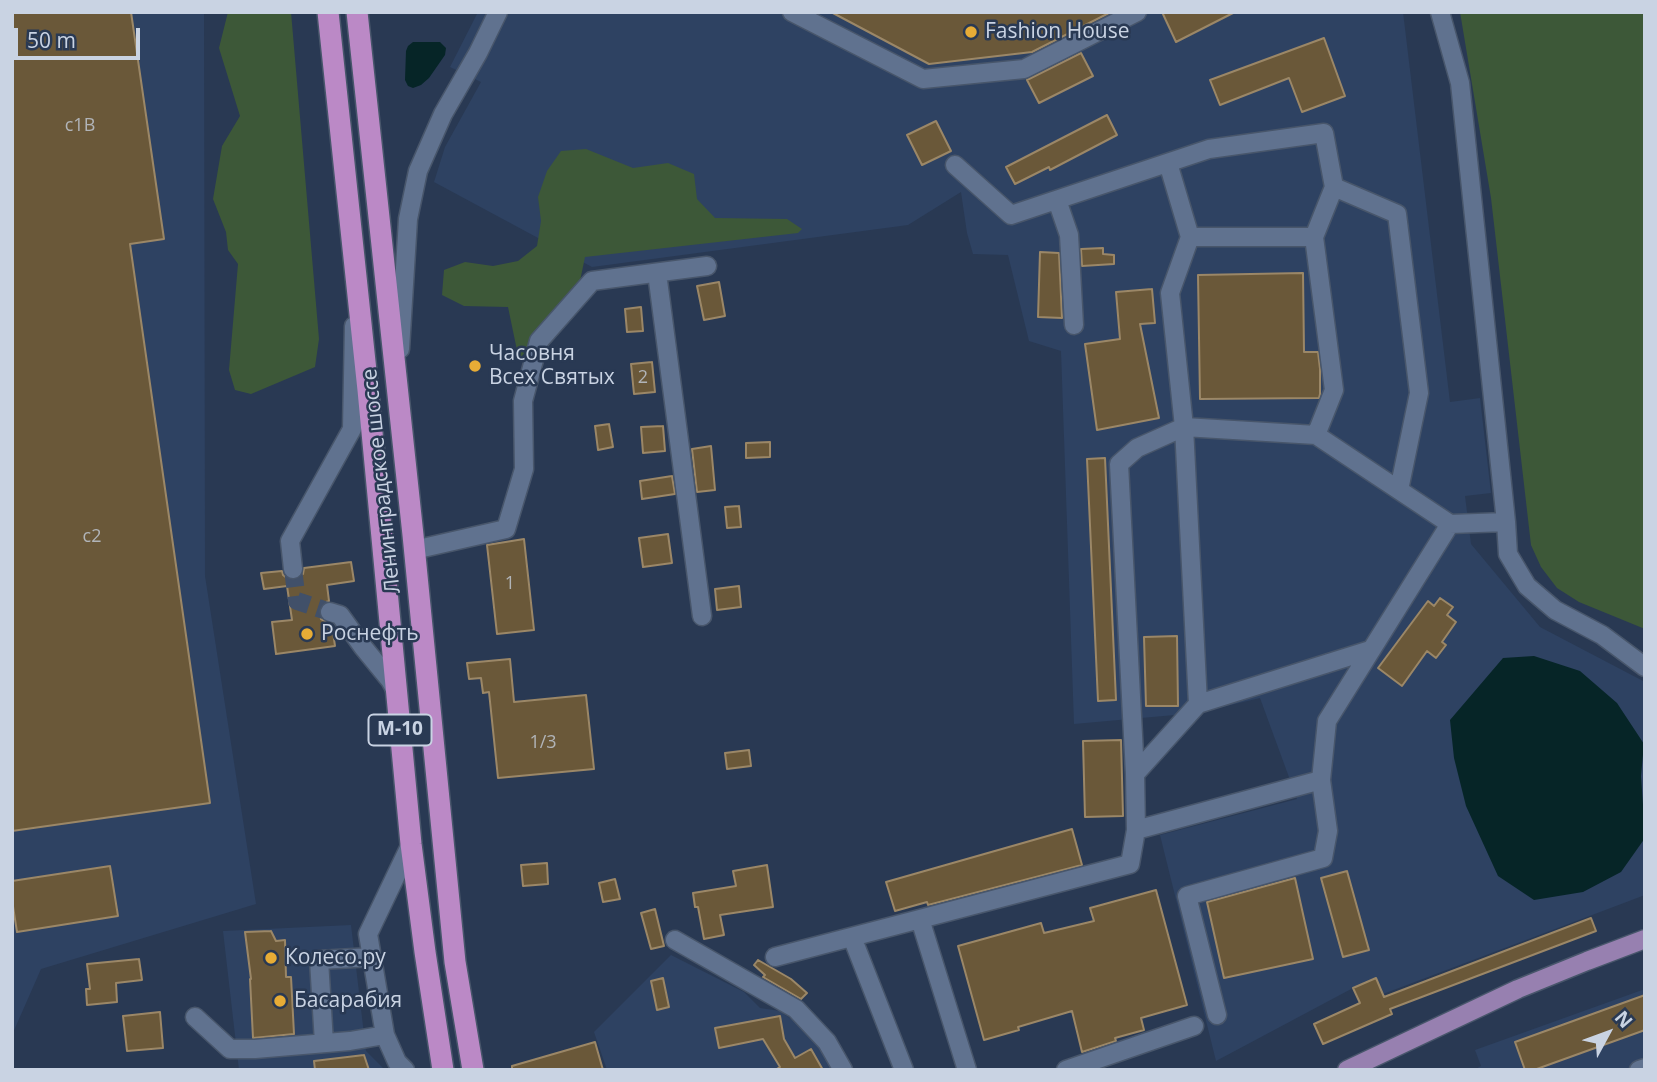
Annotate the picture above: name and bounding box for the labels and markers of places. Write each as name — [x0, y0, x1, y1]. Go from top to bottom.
place label: Fashion House — [985, 19, 1129, 45]
marker: Fashion House — [963, 24, 979, 40]
place label: Часовня Всех Святых — [489, 341, 615, 391]
marker: Часовня Всех Святых — [467, 358, 483, 374]
place label: Роснефть — [321, 621, 419, 647]
marker: Роснефть — [299, 626, 315, 642]
place label: Колесо.ру — [285, 945, 386, 971]
marker: Колесо.ру — [263, 950, 279, 966]
place label: Басарабия — [294, 988, 402, 1014]
marker: Басарабия — [272, 993, 288, 1009]

